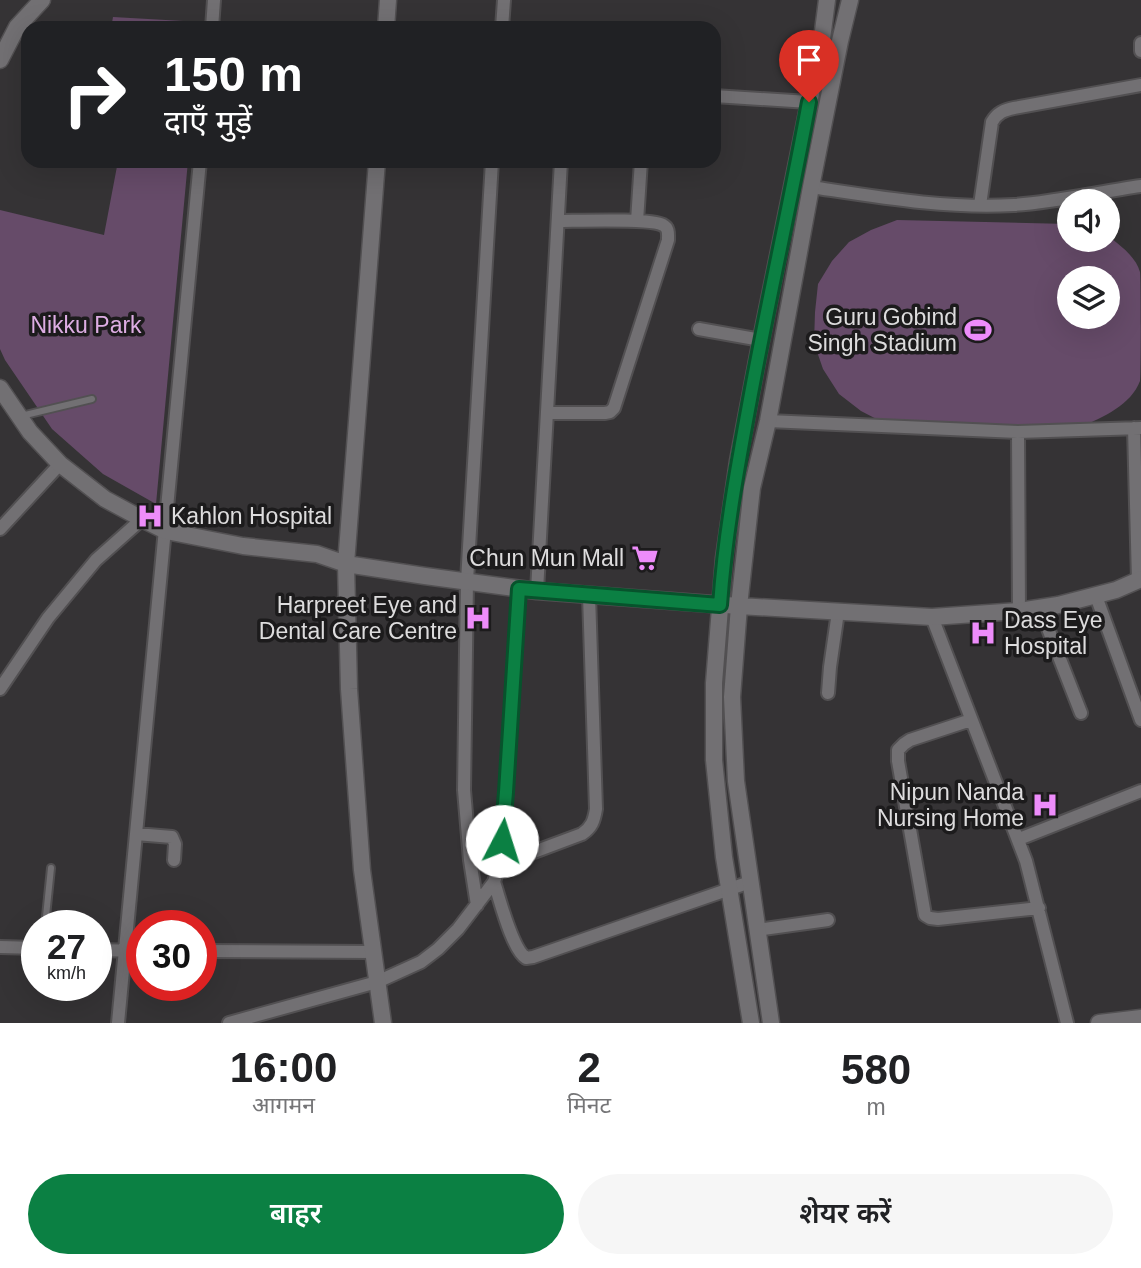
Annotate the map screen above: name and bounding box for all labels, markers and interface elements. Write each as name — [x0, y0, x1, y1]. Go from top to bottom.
pin — [779, 30, 839, 102]
icon: arrive — [790, 41, 828, 79]
text: 150 m — [164, 47, 303, 101]
icon: right — [49, 49, 140, 140]
text: दाएँ मुड़ें — [164, 104, 252, 140]
map controls — [1057, 189, 1120, 329]
button: sound — [1057, 189, 1120, 252]
button: layers — [1057, 266, 1120, 329]
place label: Guru Gobind Singh Stadium — [807, 304, 957, 356]
park label: Nikku Park — [30, 312, 142, 338]
sports icon: Guru Gobind Singh Stadium — [963, 315, 993, 345]
hospital icon: Kahlon Hospital — [135, 501, 165, 531]
place label: Kahlon Hospital — [171, 503, 332, 529]
supermarket icon: Chun Mun Mall — [630, 543, 660, 573]
place label: Chun Mun Mall — [469, 545, 624, 571]
place label: Harpreet Eye and Dental Care Centre — [259, 592, 457, 644]
hospital icon: Harpreet Eye and Dental Care Centre — [463, 603, 493, 633]
place label: Dass Eye Hospital — [1004, 607, 1102, 659]
hospital icon: Dass Eye Hospital — [968, 618, 998, 648]
place label: Nipun Nanda Nursing Home — [877, 779, 1024, 831]
hospital icon: Nipun Nanda Nursing Home — [1030, 790, 1060, 820]
position arrow — [465, 804, 539, 878]
speed limit sign: 30 — [126, 910, 217, 1001]
text: 27 — [47, 927, 86, 966]
text: km/h — [47, 963, 86, 983]
text: 16:00 — [230, 1044, 337, 1091]
text: 2 — [577, 1044, 601, 1091]
text: 580 — [841, 1046, 911, 1093]
text: आगमन — [252, 1092, 315, 1118]
text: मिनट — [567, 1092, 611, 1118]
text: m — [866, 1094, 886, 1120]
button: बाहर — [28, 1174, 564, 1254]
button: शेयर करें — [578, 1174, 1113, 1254]

